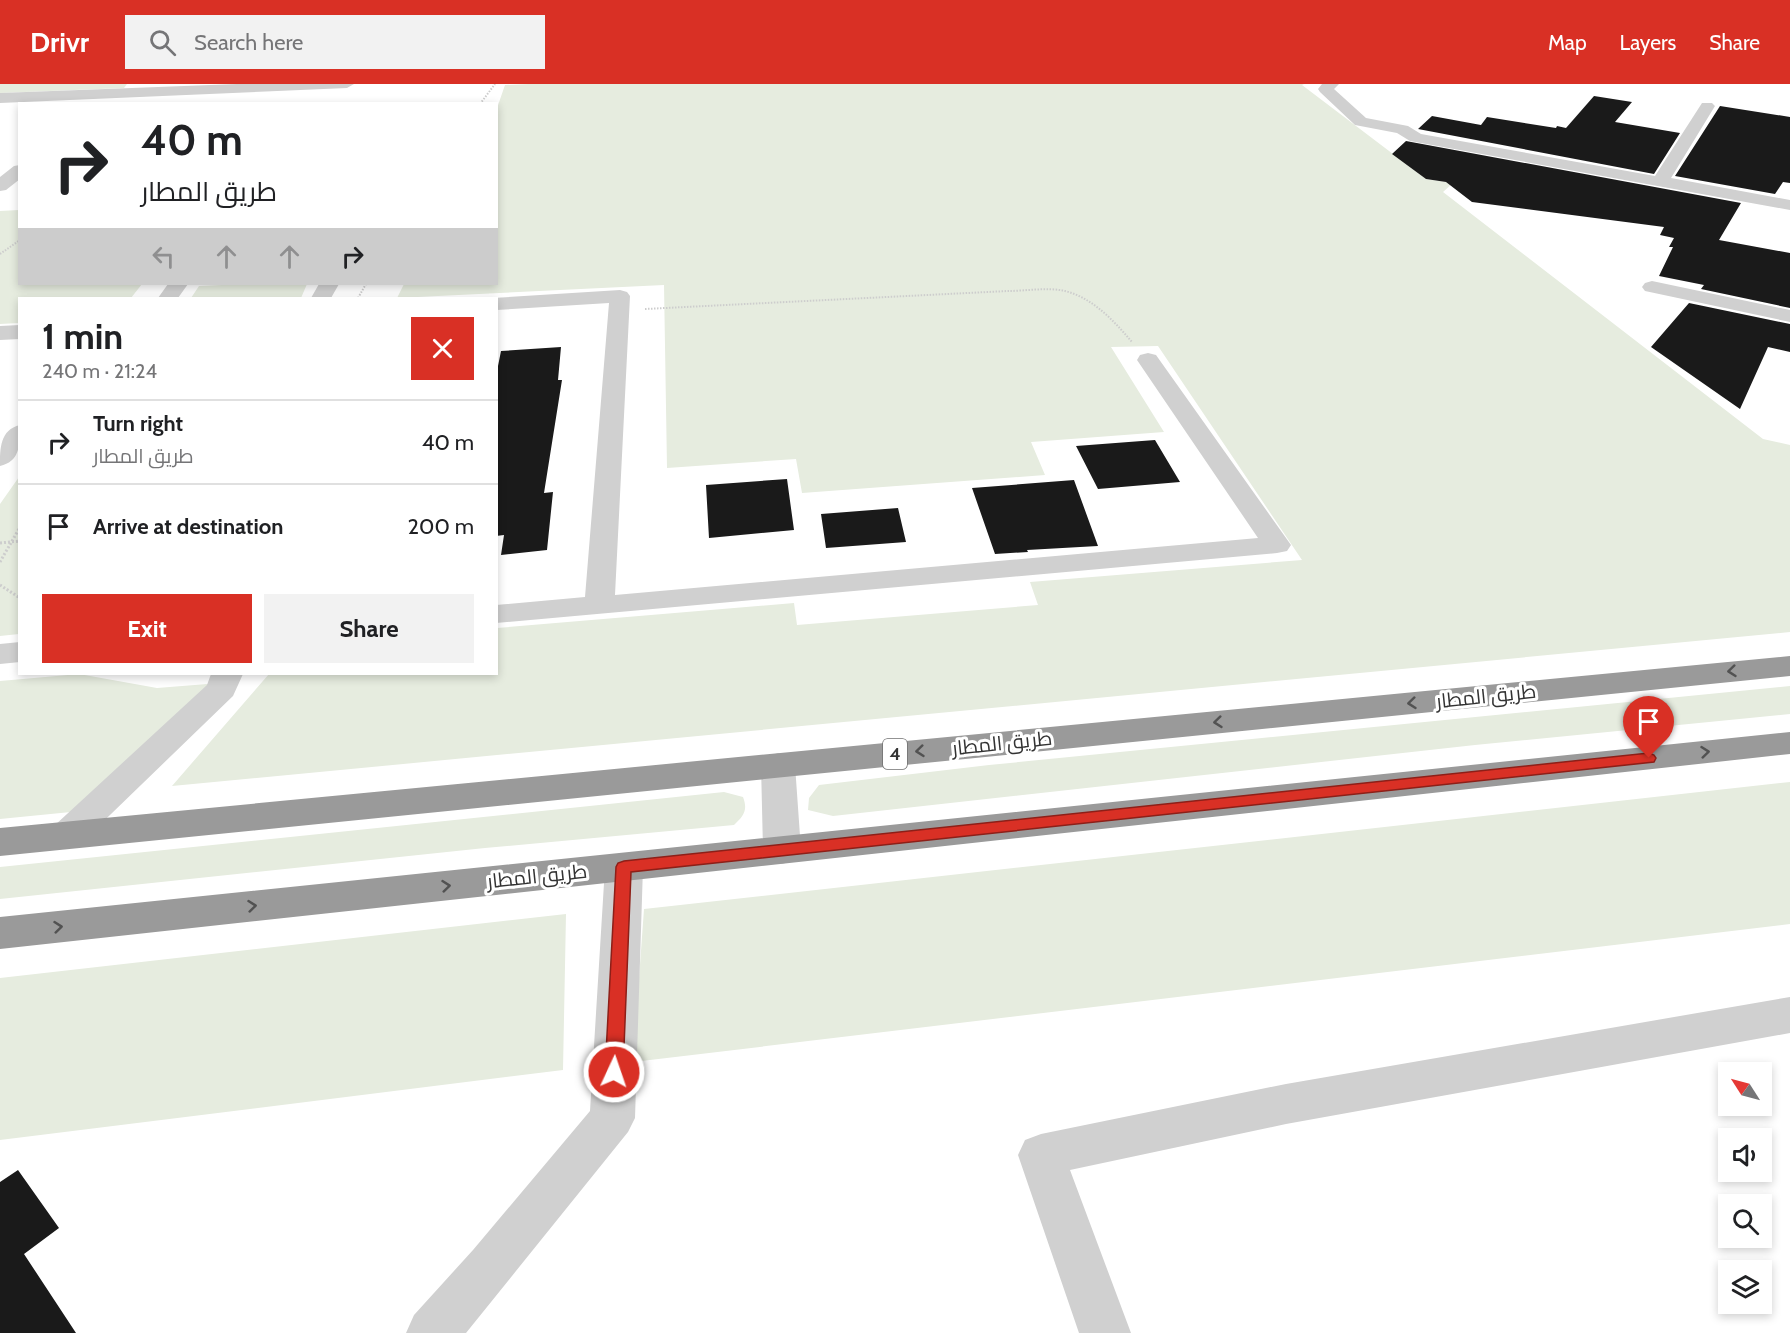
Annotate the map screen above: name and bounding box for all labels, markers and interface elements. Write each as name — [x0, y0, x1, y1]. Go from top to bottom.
search box — [125, 15, 545, 69]
text: Drivr — [30, 25, 89, 59]
icon: search — [146, 26, 179, 59]
text: Search here — [194, 29, 303, 56]
text: Map — [1548, 30, 1587, 55]
text: Layers — [1620, 30, 1676, 55]
text: Share — [1709, 30, 1760, 55]
text: 40 m — [141, 114, 243, 166]
icon: right — [42, 126, 120, 204]
text: طريق المطار — [141, 175, 277, 208]
icon: left — [147, 240, 180, 273]
icon: ahead — [210, 240, 243, 273]
icon: ahead — [273, 240, 306, 273]
icon: right — [336, 240, 369, 273]
text: 1 min — [42, 314, 123, 358]
button: close — [411, 317, 474, 380]
text: 240 m · 21:24 — [42, 359, 157, 383]
text: Turn right — [93, 410, 183, 437]
icon: right — [42, 426, 75, 459]
text: 40 m — [422, 429, 474, 456]
text: طريق المطار — [93, 444, 194, 468]
icon: arrive — [42, 510, 75, 543]
text: Arrive at destination — [93, 513, 283, 540]
text: 200 m — [408, 513, 474, 540]
button: Exit — [42, 594, 252, 663]
button: Share — [264, 594, 474, 663]
one-way arrow — [1727, 664, 1736, 677]
street label: طريق المطار — [1434, 679, 1537, 714]
one-way arrow — [1408, 696, 1417, 709]
pin — [1623, 696, 1674, 758]
icon: arrive — [1632, 705, 1665, 738]
one-way arrow — [1214, 715, 1223, 728]
street label: طريق المطار — [950, 726, 1053, 761]
road number: 4 — [883, 739, 907, 769]
one-way arrow — [915, 744, 924, 757]
one-way arrow — [1700, 746, 1709, 759]
street label: طريق المطار — [485, 859, 588, 894]
one-way arrow — [441, 880, 451, 893]
one-way arrow — [248, 901, 257, 913]
one-way arrow — [54, 921, 63, 934]
position arrow — [582, 1040, 646, 1104]
north arrow — [1718, 1062, 1772, 1116]
map controls — [1718, 1062, 1772, 1314]
button: sound — [1718, 1128, 1772, 1182]
button: search — [1718, 1194, 1772, 1248]
button: layers — [1718, 1260, 1772, 1314]

